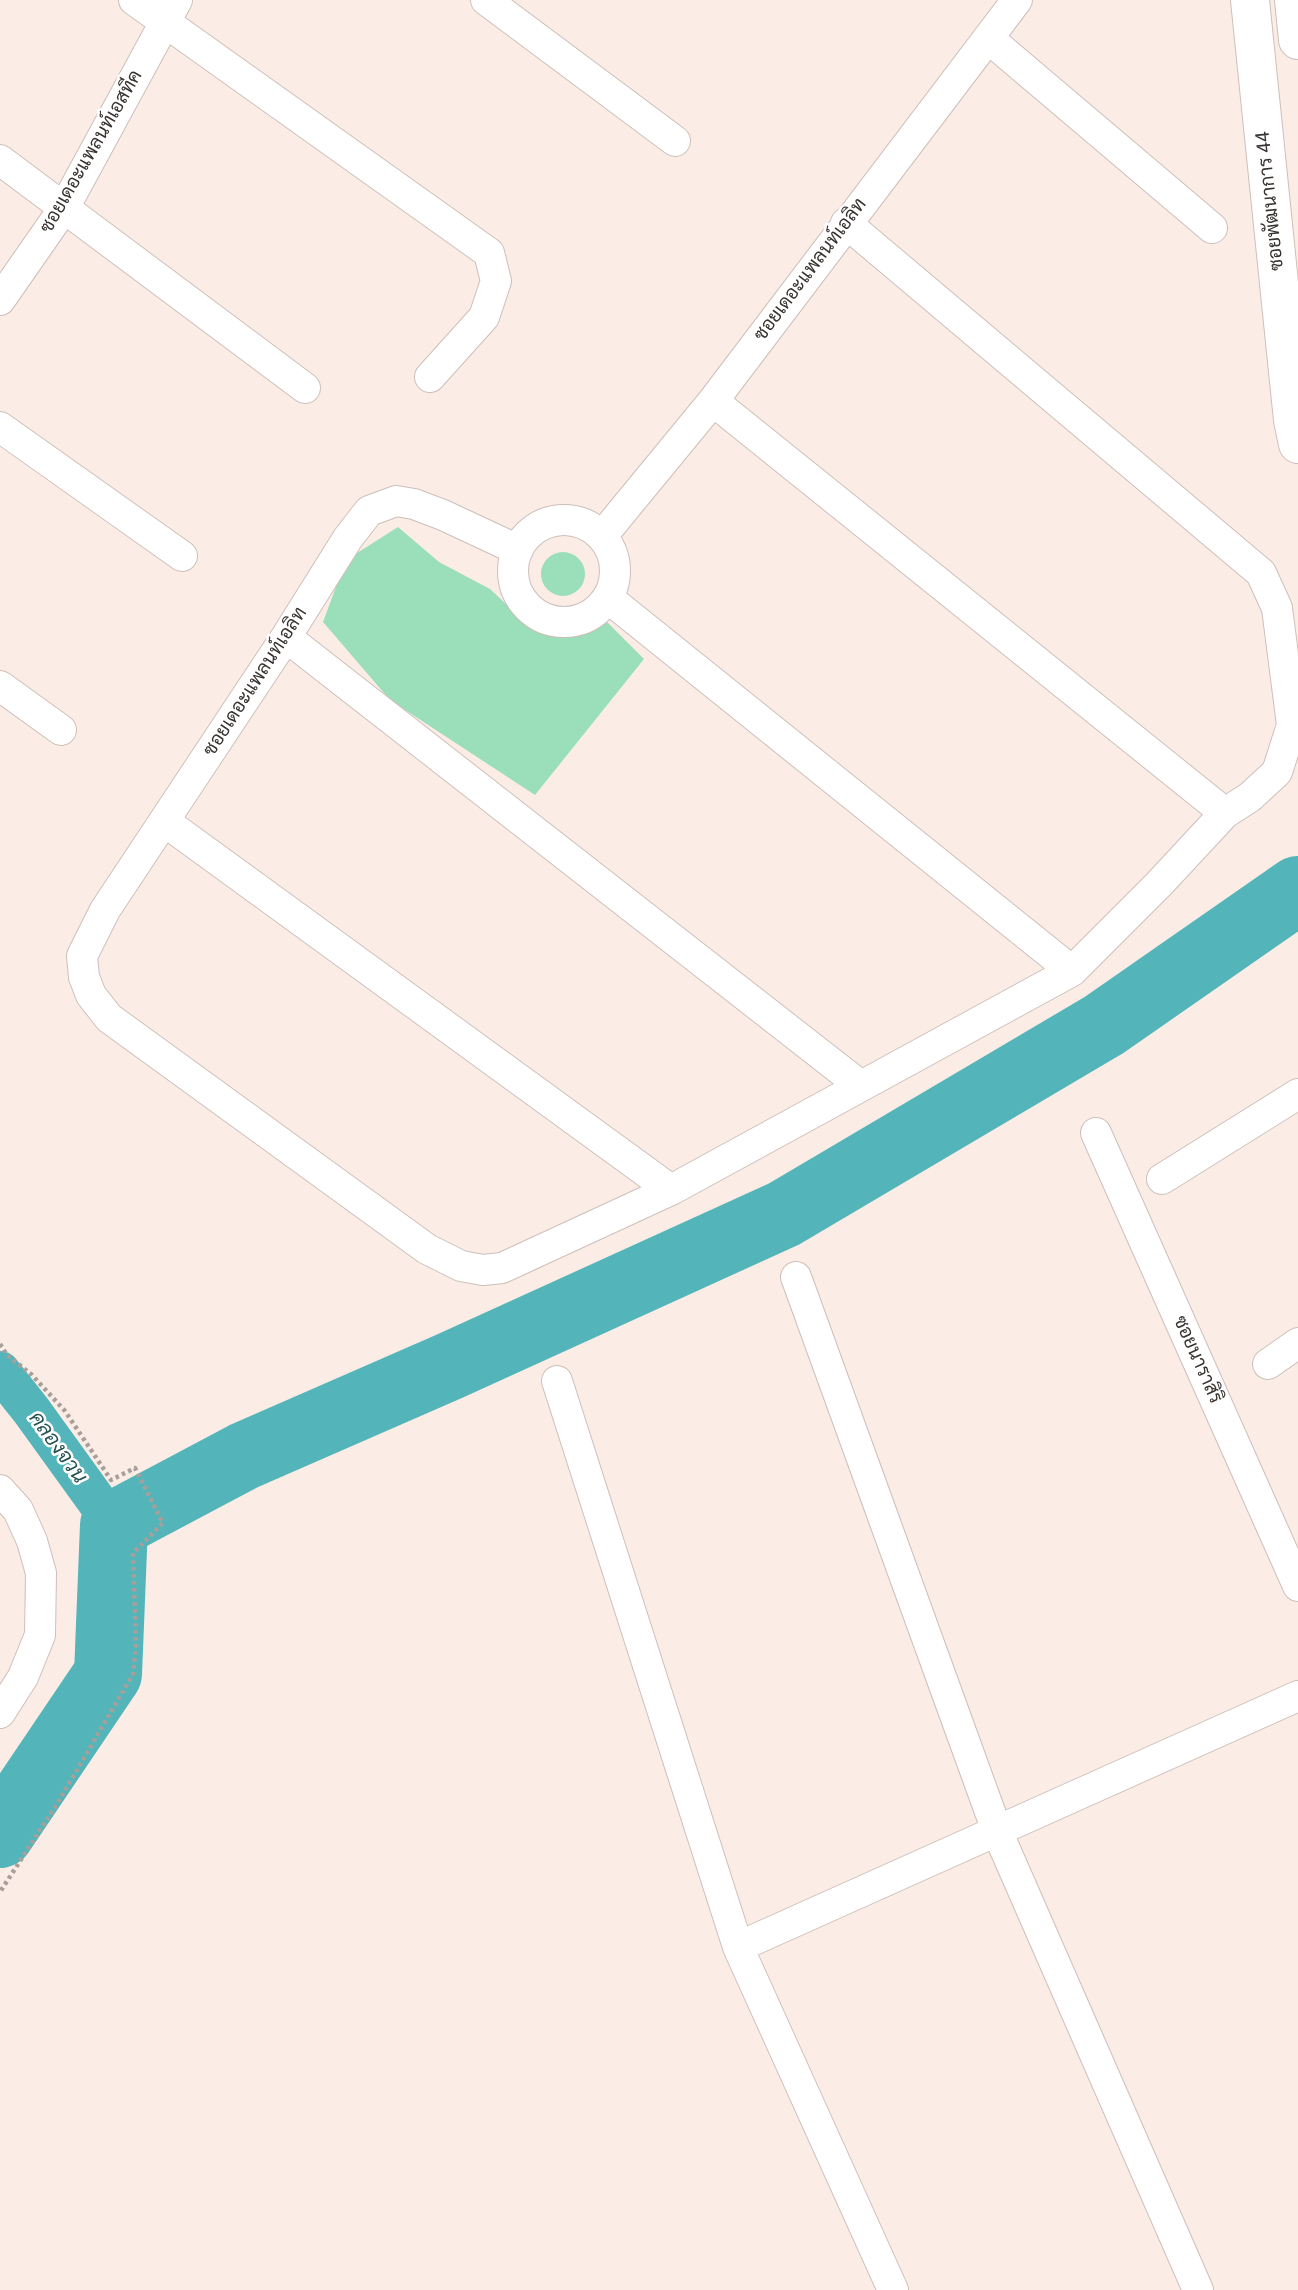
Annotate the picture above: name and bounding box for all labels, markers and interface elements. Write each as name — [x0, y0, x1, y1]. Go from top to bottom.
street label: ซอยเดอะแพลนท์เอสทีค — [36, 66, 148, 238]
street label: ซอยพัฒนาการ 44 — [1252, 130, 1290, 272]
street label: ซอยเดอะแพลนท์เอลิท — [750, 194, 872, 346]
street label: ซอยเดอะแพลนท์เอลิท — [199, 603, 313, 761]
street label: ซอยนาราสิริ — [1168, 1313, 1226, 1407]
water label: คลองจวน — [23, 1407, 91, 1489]

